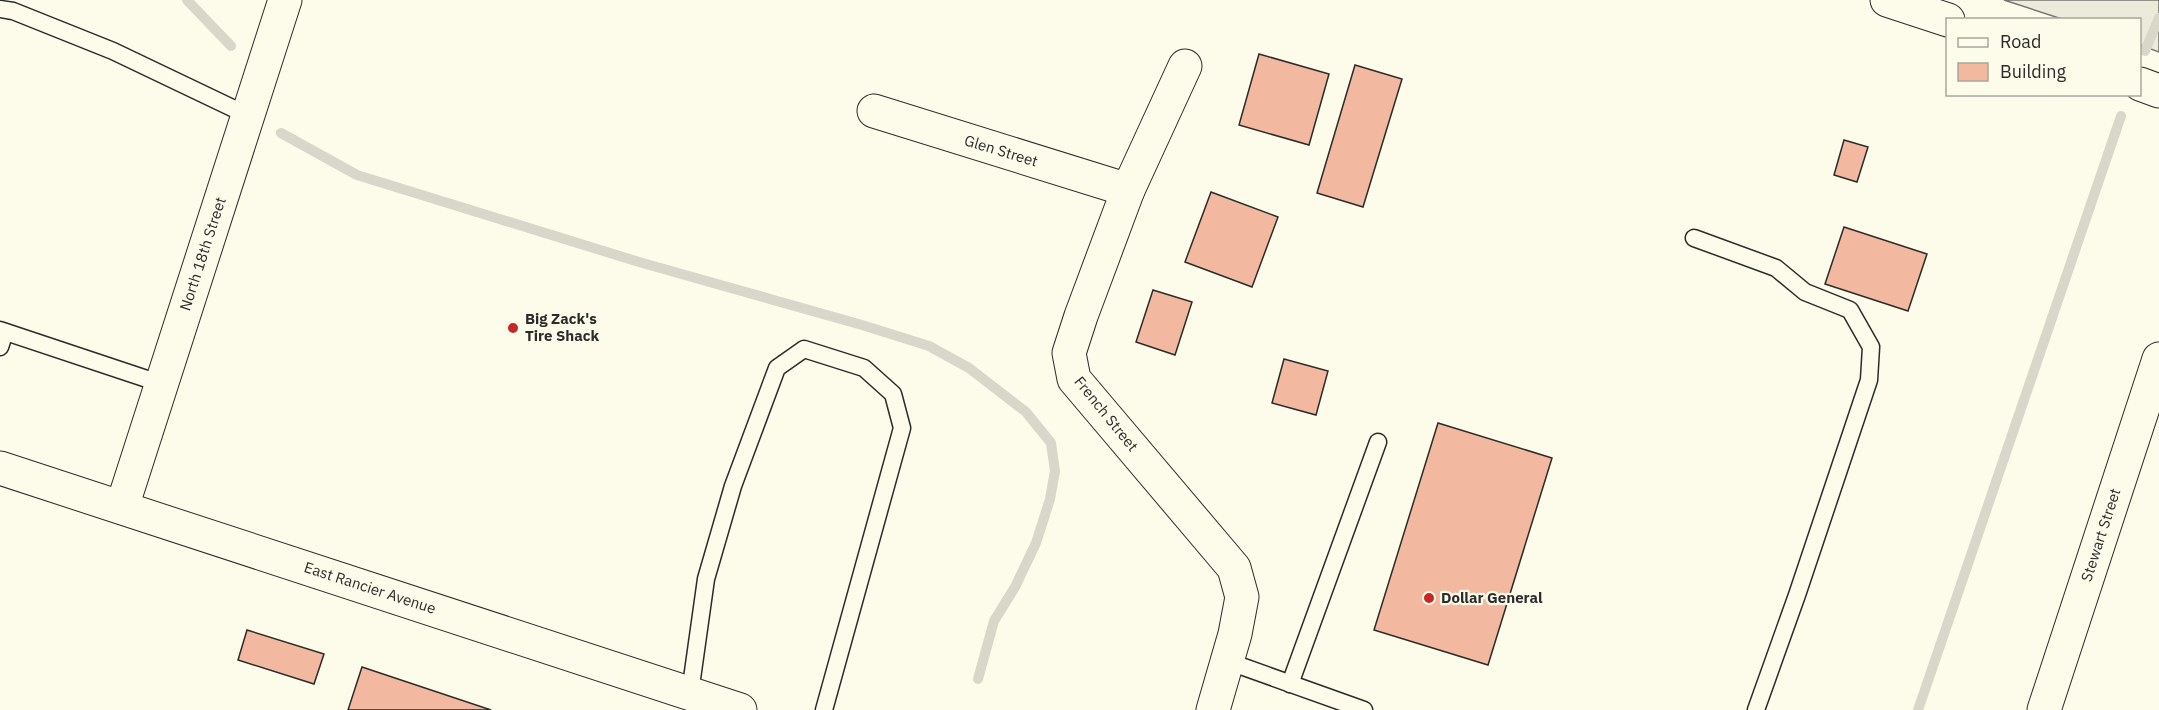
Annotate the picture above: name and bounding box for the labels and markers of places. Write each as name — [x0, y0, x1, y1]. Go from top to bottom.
place label: Big Zack's Tire Shack — [525, 309, 600, 345]
marker: Big Zack's Tire Shack — [506, 321, 520, 335]
place label: Dollar General — [1441, 588, 1543, 607]
marker: Dollar General — [1422, 591, 1436, 605]

